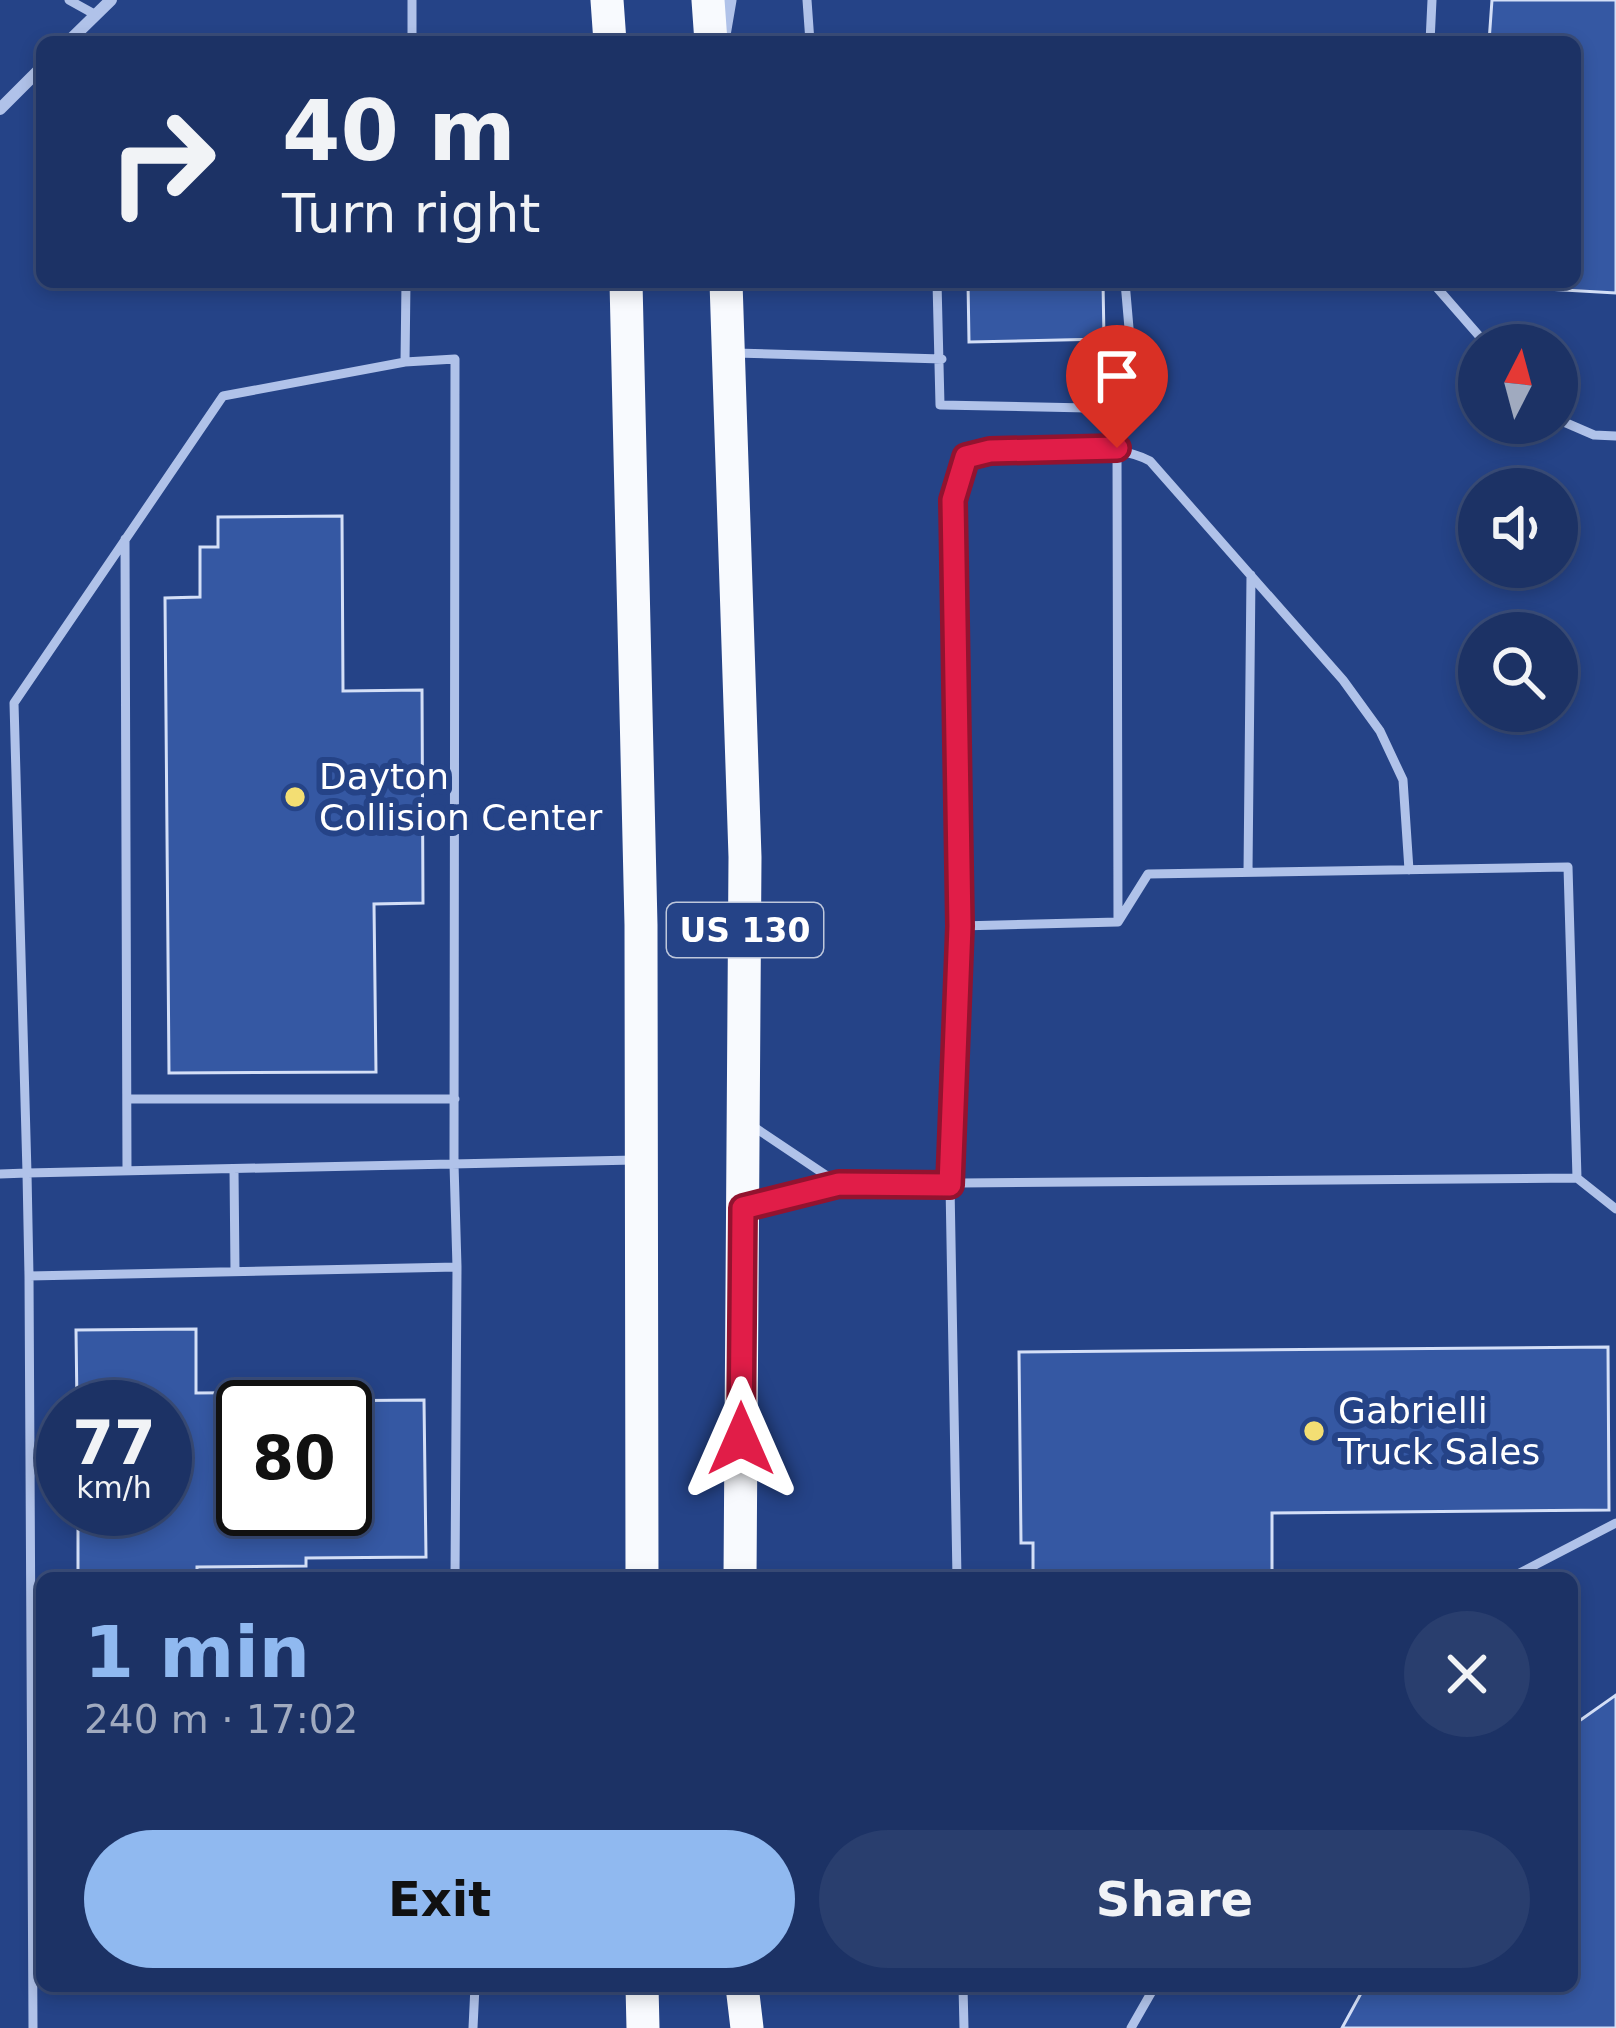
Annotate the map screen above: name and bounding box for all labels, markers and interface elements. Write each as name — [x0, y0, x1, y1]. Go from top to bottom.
text: 40 m — [282, 82, 516, 180]
icon: right — [84, 84, 240, 240]
text: Turn right — [282, 182, 541, 245]
north arrow — [1458, 324, 1578, 444]
map controls — [1458, 324, 1578, 732]
pin — [1066, 325, 1168, 448]
icon: arrive — [1084, 343, 1150, 409]
button: sound — [1458, 468, 1578, 588]
button: search — [1458, 612, 1578, 732]
place label: Dayton Collision Center — [319, 756, 603, 838]
marker: Dayton Collision Center — [282, 784, 308, 810]
road number: US 130 — [667, 903, 823, 957]
position arrow — [678, 1376, 804, 1502]
speed limit sign: 80 — [216, 1380, 372, 1536]
place label: Gabrielli Truck Sales — [1337, 1390, 1540, 1472]
text: 77 — [72, 1408, 156, 1478]
marker: Gabrielli Truck Sales — [1301, 1418, 1327, 1444]
text: km/h — [76, 1470, 152, 1505]
text: 1 min — [84, 1610, 310, 1694]
button: close — [1404, 1611, 1530, 1737]
text: 240 m · 17:02 — [84, 1697, 358, 1742]
button: Exit — [84, 1830, 795, 1968]
button: Share — [819, 1830, 1530, 1968]

